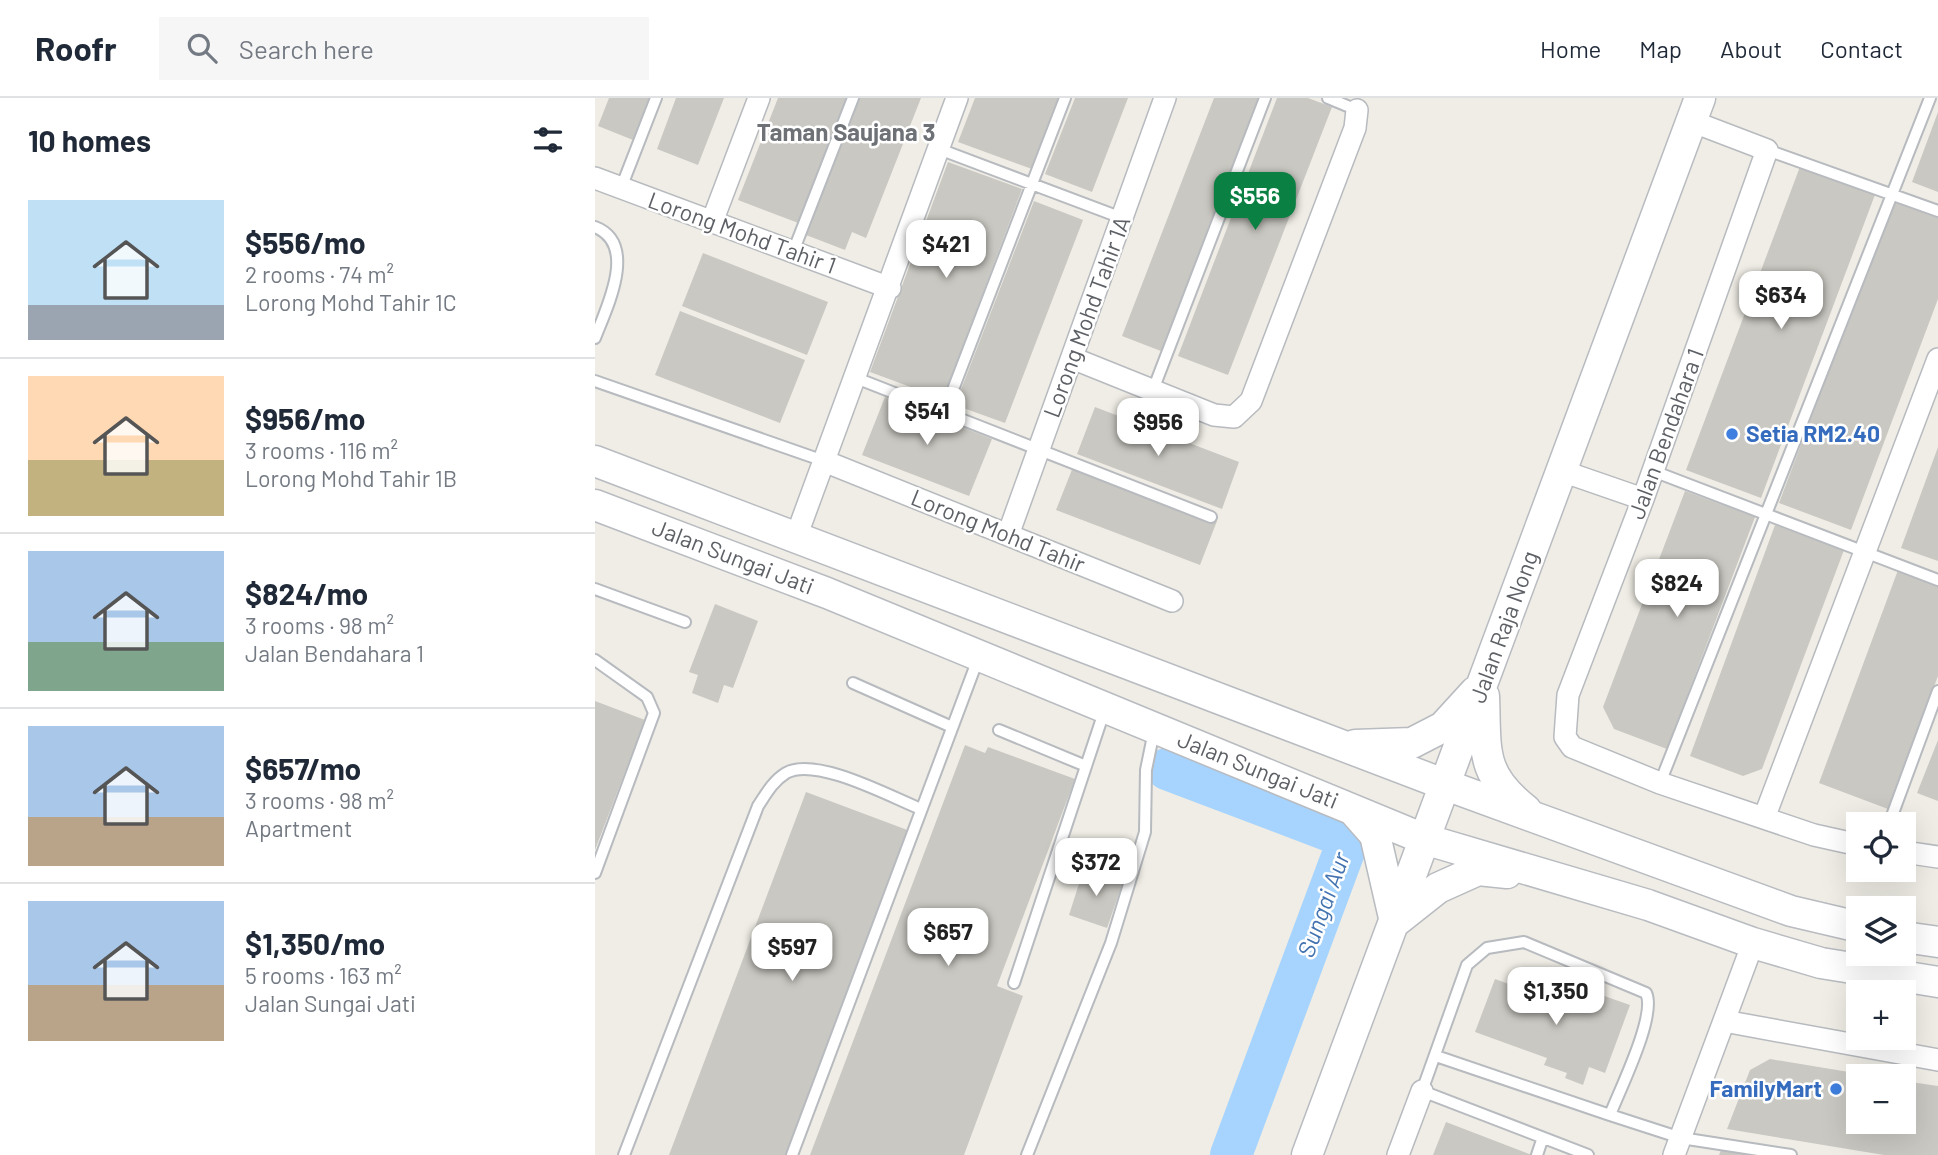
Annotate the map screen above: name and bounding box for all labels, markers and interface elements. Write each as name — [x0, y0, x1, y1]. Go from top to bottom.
search box — [159, 17, 649, 80]
text: Roofr — [35, 28, 117, 68]
icon: search — [183, 29, 221, 67]
text: Search here — [239, 33, 374, 64]
text: Home — [1540, 34, 1601, 63]
text: Map — [1639, 34, 1682, 63]
text: About — [1720, 34, 1782, 63]
text: Contact — [1820, 34, 1903, 63]
district label: Taman Saujana 3 — [757, 117, 935, 146]
icon: filters — [529, 121, 567, 159]
text: 10 homes — [28, 122, 151, 158]
pin: $556 — [1214, 172, 1296, 232]
text: $556 — [1230, 181, 1280, 209]
street label: Lorong Mohd Tahir 1 — [645, 185, 840, 279]
street label: Lorong Mohd Tahir 1A — [1037, 212, 1135, 421]
pin: $421 — [905, 220, 987, 280]
text: $556/mo — [245, 224, 366, 260]
icon: home — [84, 228, 168, 312]
text: $421 — [922, 229, 970, 257]
text: 2 rooms · 74 m² — [245, 260, 394, 288]
pin: $634 — [1740, 272, 1822, 331]
text: $634 — [1755, 280, 1807, 308]
text: Lorong Mohd Tahir 1C — [245, 288, 457, 316]
street label: Jalan Bendahara 1 — [1621, 345, 1709, 523]
pin: $541 — [886, 388, 968, 447]
text: $541 — [904, 396, 950, 424]
pin: $956 — [1117, 398, 1199, 458]
text: $956/mo — [245, 400, 365, 436]
icon: home — [84, 404, 168, 488]
text: $956 — [1133, 407, 1183, 435]
place label: Setia RM2.40 — [1746, 419, 1880, 447]
marker: Setia RM2.40 — [1724, 426, 1740, 442]
text: 3 rooms · 116 m² — [245, 436, 398, 464]
text: Lorong Mohd Tahir 1B — [245, 464, 457, 492]
street label: Lorong Mohd Tahir — [907, 482, 1090, 578]
street label: Jalan Sungai Jati — [649, 512, 818, 600]
street label: Jalan Raja Nong — [1463, 547, 1544, 706]
pin: $824 — [1636, 560, 1718, 619]
text: $824 — [1651, 568, 1703, 596]
text: $824/mo — [245, 575, 368, 611]
icon: home — [84, 579, 168, 663]
text: 3 rooms · 98 m² — [245, 611, 394, 639]
text: Jalan Bendahara 1 — [245, 639, 424, 667]
street label: Jalan Sungai Jati — [1174, 724, 1343, 814]
text: $657/mo — [245, 750, 361, 786]
icon: home — [84, 754, 168, 838]
text: 3 rooms · 98 m² — [245, 786, 394, 814]
map controls — [1846, 812, 1916, 1134]
button: locate — [1846, 812, 1916, 882]
text: Apartment — [245, 814, 352, 842]
pin: $372 — [1055, 838, 1137, 898]
text: $372 — [1071, 847, 1121, 875]
water label: Sungai Aur — [1290, 847, 1355, 961]
button: layers — [1846, 896, 1916, 966]
pin: $657 — [907, 908, 989, 968]
text: $657 — [923, 917, 973, 945]
pin: $597 — [751, 924, 833, 983]
text: $1,350/mo — [245, 925, 385, 961]
icon: home — [84, 929, 168, 1013]
text: $597 — [767, 932, 817, 960]
text: 5 rooms · 163 m² — [245, 961, 402, 989]
pin: $1,350 — [1499, 968, 1613, 1027]
text: $1,350 — [1523, 976, 1589, 1004]
button: + — [1846, 980, 1916, 1050]
text: Jalan Sungai Jati — [245, 989, 416, 1017]
button: − — [1846, 1064, 1916, 1134]
place label: FamilyMart — [1710, 1074, 1822, 1102]
marker: FamilyMart — [1828, 1081, 1844, 1097]

